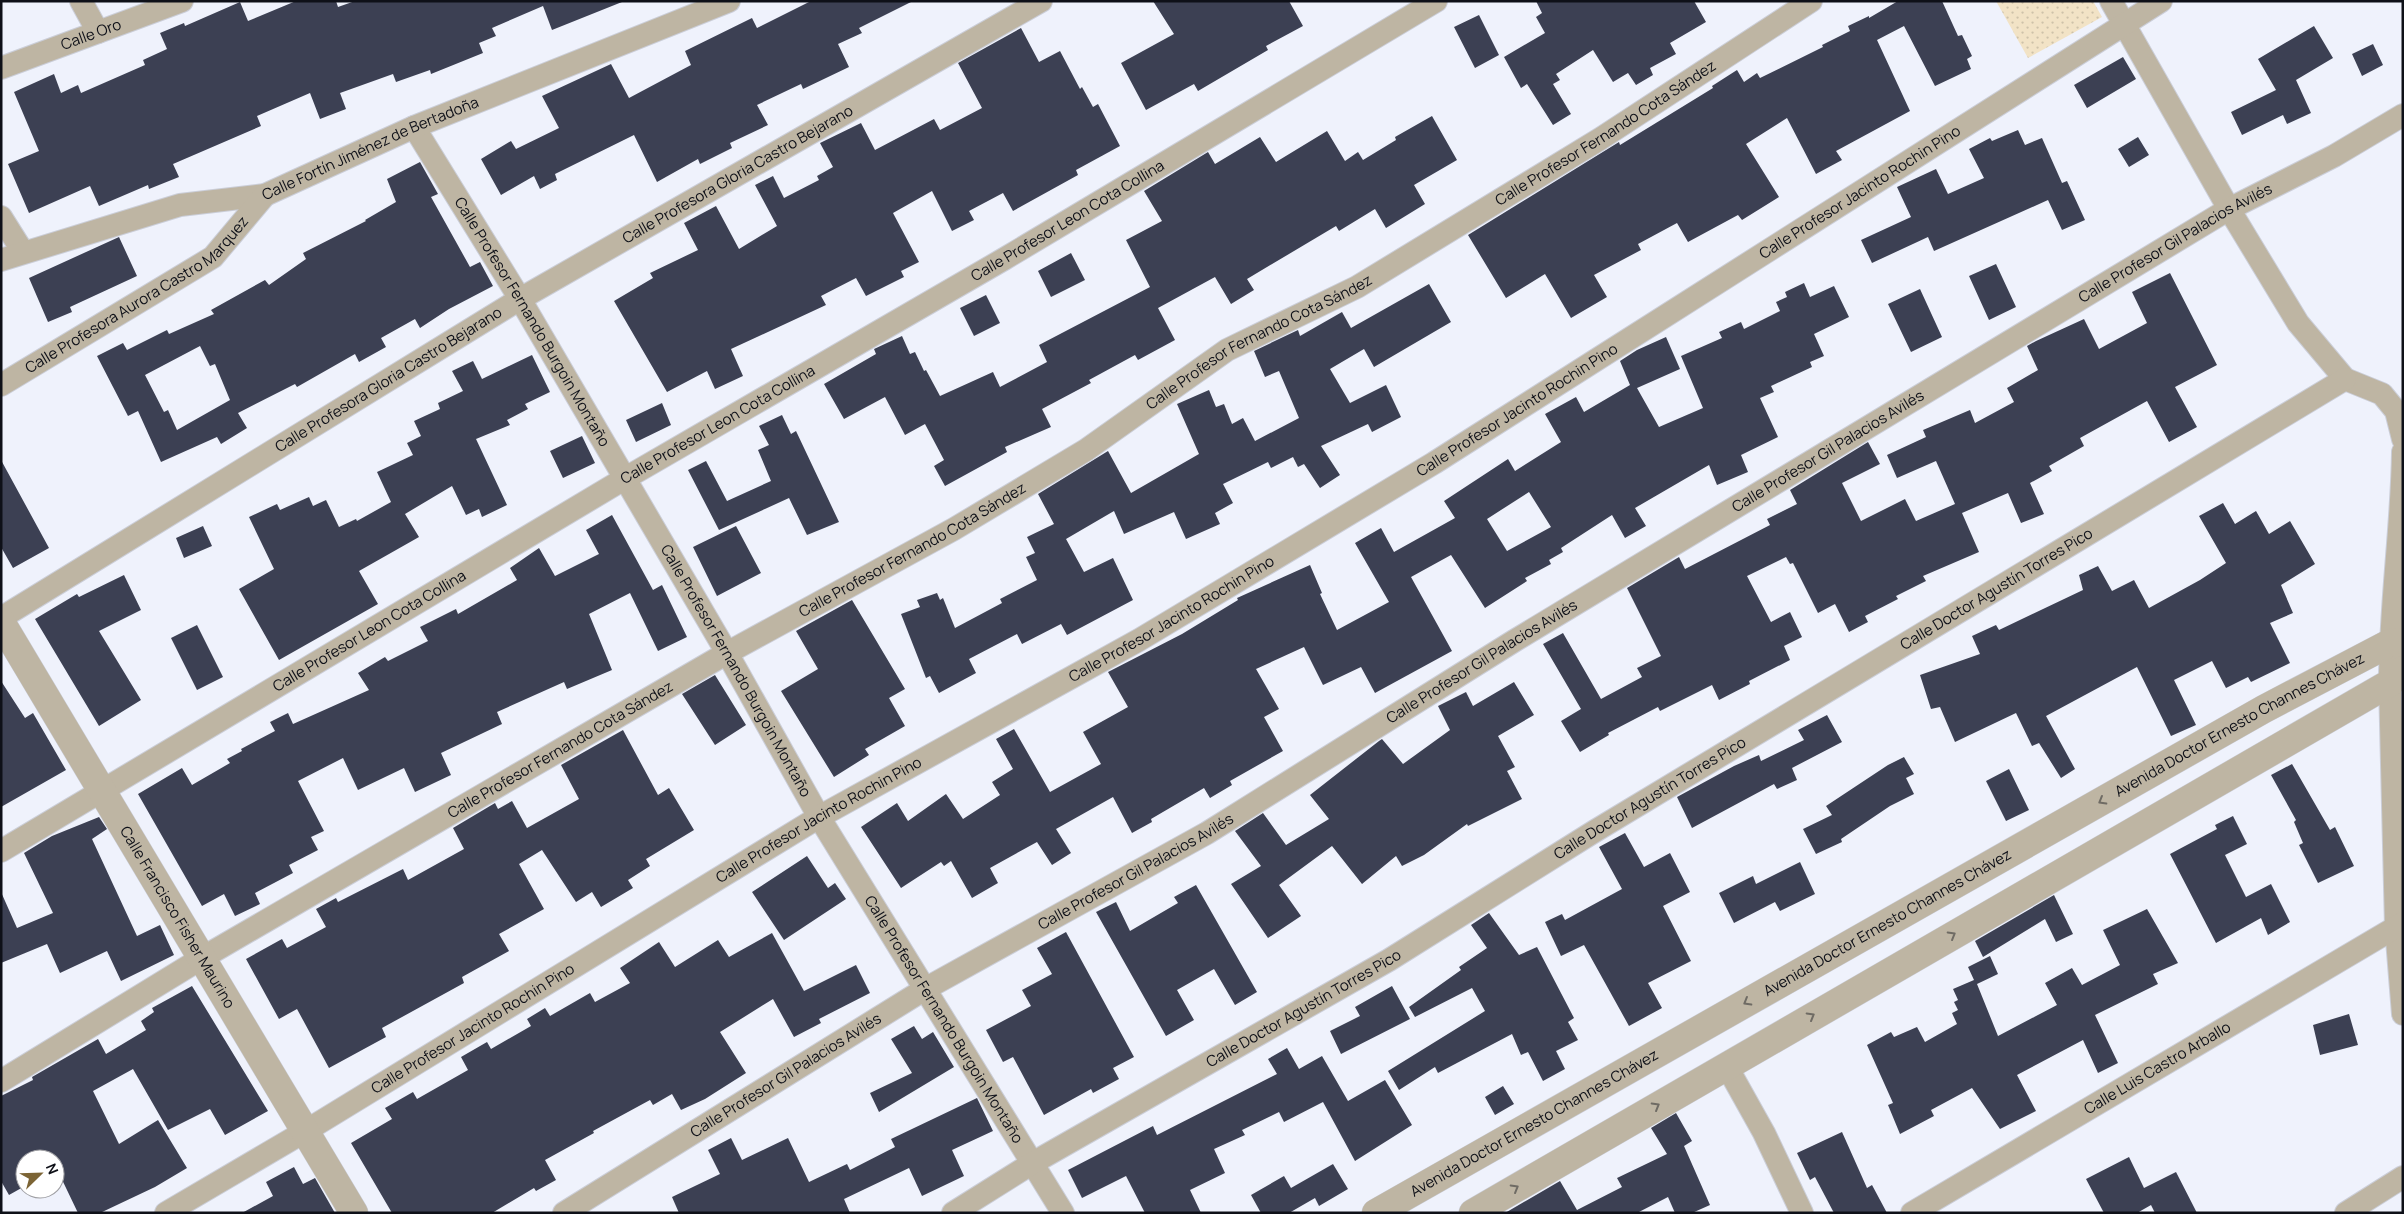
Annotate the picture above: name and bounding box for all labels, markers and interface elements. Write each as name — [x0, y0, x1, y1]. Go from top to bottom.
street label: Calle Oro — [58, 13, 124, 55]
street label: Calle Profesor Fernando Cota Sández — [1491, 55, 1720, 210]
street label: Calle Fortín Jiménez de Bertadoña — [258, 91, 482, 205]
street label: Calle Profesora Gloria Castro Bejarano — [618, 100, 857, 248]
street label: Calle Profesor Jacinto Rochin Pino — [1755, 120, 1964, 264]
street label: Calle Profesor Leon Cota Collina — [967, 155, 1168, 286]
street label: Calle Profesor Gil Palacios Avilés — [2074, 178, 2276, 308]
street label: Calle Profesor Fernando Burgoin Montaño — [450, 193, 615, 451]
street label: Calle Profesora Aurora Castro Marquez — [21, 211, 253, 378]
street label: Calle Profesor Fernando Cota Sández — [1142, 269, 1376, 414]
street label: Calle Profesora Gloria Castro Bejarano — [271, 302, 506, 457]
street label: Calle Profesor Jacinto Rochin Pino — [1412, 338, 1622, 481]
street label: Calle Profesor Leon Cota Collina — [616, 360, 819, 489]
street label: Calle Profesor Gil Palacios Avilés — [1728, 385, 1928, 517]
street label: Calle Profesor Fernando Cota Sández — [795, 477, 1030, 622]
street label: Calle Doctor Agustín Torres Pico — [1896, 522, 2097, 655]
street label: Calle Profesor Fernando Burgoin Montaño — [656, 541, 817, 801]
street label: Calle Profesor Jacinto Rochin Pino — [1065, 550, 1278, 687]
street label: Calle Profesor Leon Cota Collina — [269, 565, 470, 696]
street label: Calle Profesor Gil Palacios Avilés — [1382, 594, 1581, 728]
street label: Avenida Doctor Ernesto Channes Chávez — [2111, 647, 2368, 802]
street label: Calle Profesor Fernando Cota Sández — [443, 676, 677, 823]
street label: Calle Doctor Agustín Torres Pico — [1549, 731, 1750, 864]
street label: Calle Profesor Jacinto Rochin Pino — [712, 751, 925, 888]
one-way arrow — [2098, 794, 2107, 804]
street label: Calle Profesor Gil Palacios Avilés — [1034, 808, 1237, 935]
street label: Calle Francisco Fisher Maurino — [115, 822, 240, 1012]
street label: Avenida Doctor Ernesto Channes Chávez — [1759, 844, 2015, 1001]
street label: Calle Profesor Fernando Burgoin Montaño — [860, 891, 1029, 1147]
one-way arrow — [1947, 931, 1956, 941]
street label: Calle Doctor Agustín Torres Pico — [1202, 944, 1405, 1072]
street label: Calle Profesor Jacinto Rochin Pino — [367, 958, 578, 1098]
one-way arrow — [1743, 995, 1752, 1005]
street label: Calle Profesor Gil Palacios Avilés — [686, 1008, 885, 1142]
one-way arrow — [1806, 1012, 1815, 1022]
street label: Calle Luis Castro Arballo — [2080, 1016, 2235, 1119]
street label: Avenida Doctor Ernesto Channes Chávez — [1406, 1044, 1662, 1201]
one-way arrow — [1650, 1103, 1659, 1113]
north arrow — [15, 1149, 65, 1199]
text: N — [42, 1160, 63, 1177]
one-way arrow — [1510, 1185, 1519, 1195]

